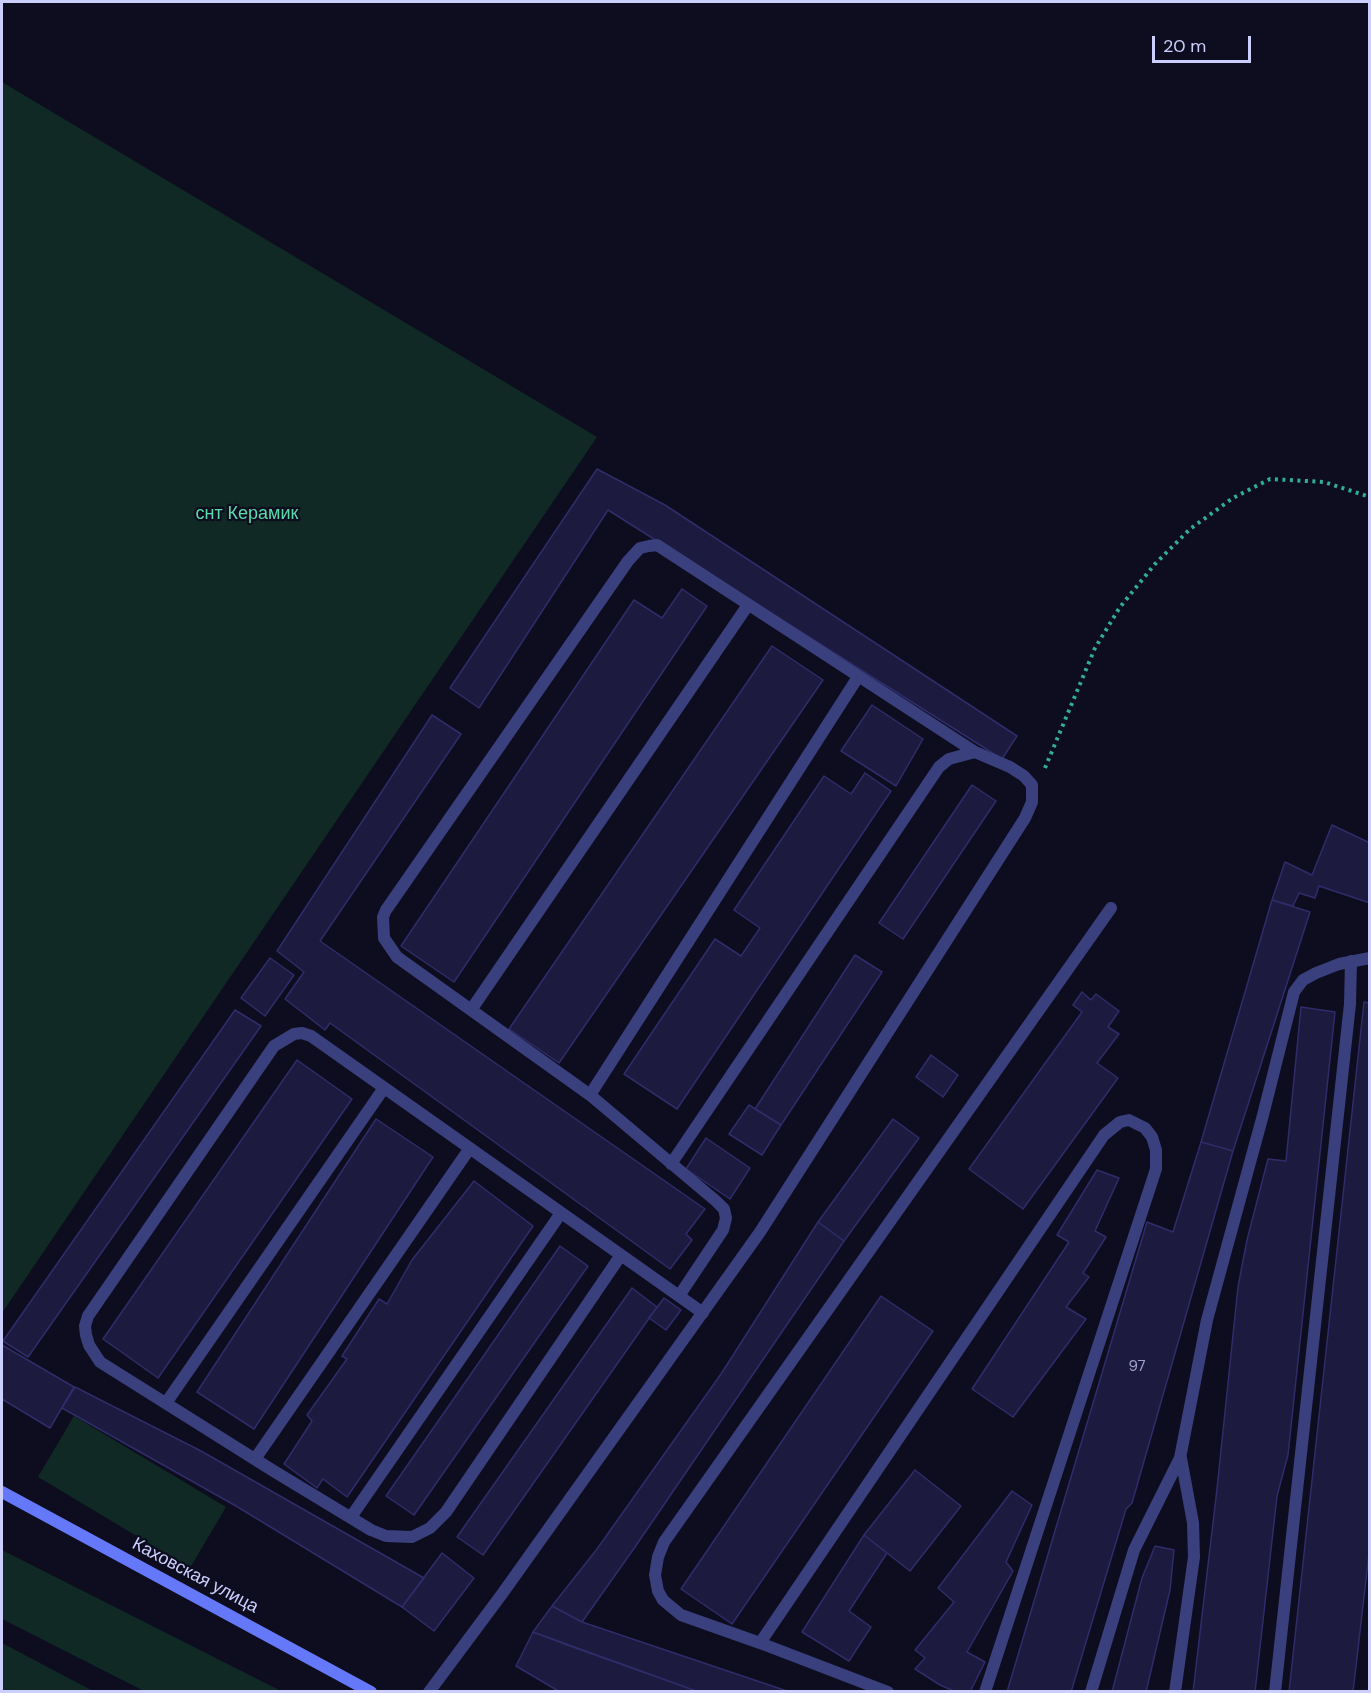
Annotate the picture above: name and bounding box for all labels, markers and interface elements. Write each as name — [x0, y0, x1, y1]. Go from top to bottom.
scale bar — [1155, 24, 1254, 62]
text: 20 m — [1163, 34, 1206, 58]
park label: снт Керамик — [196, 503, 298, 525]
house number: 97 — [1128, 1358, 1146, 1376]
street label: Каховская улица — [128, 1534, 262, 1618]

